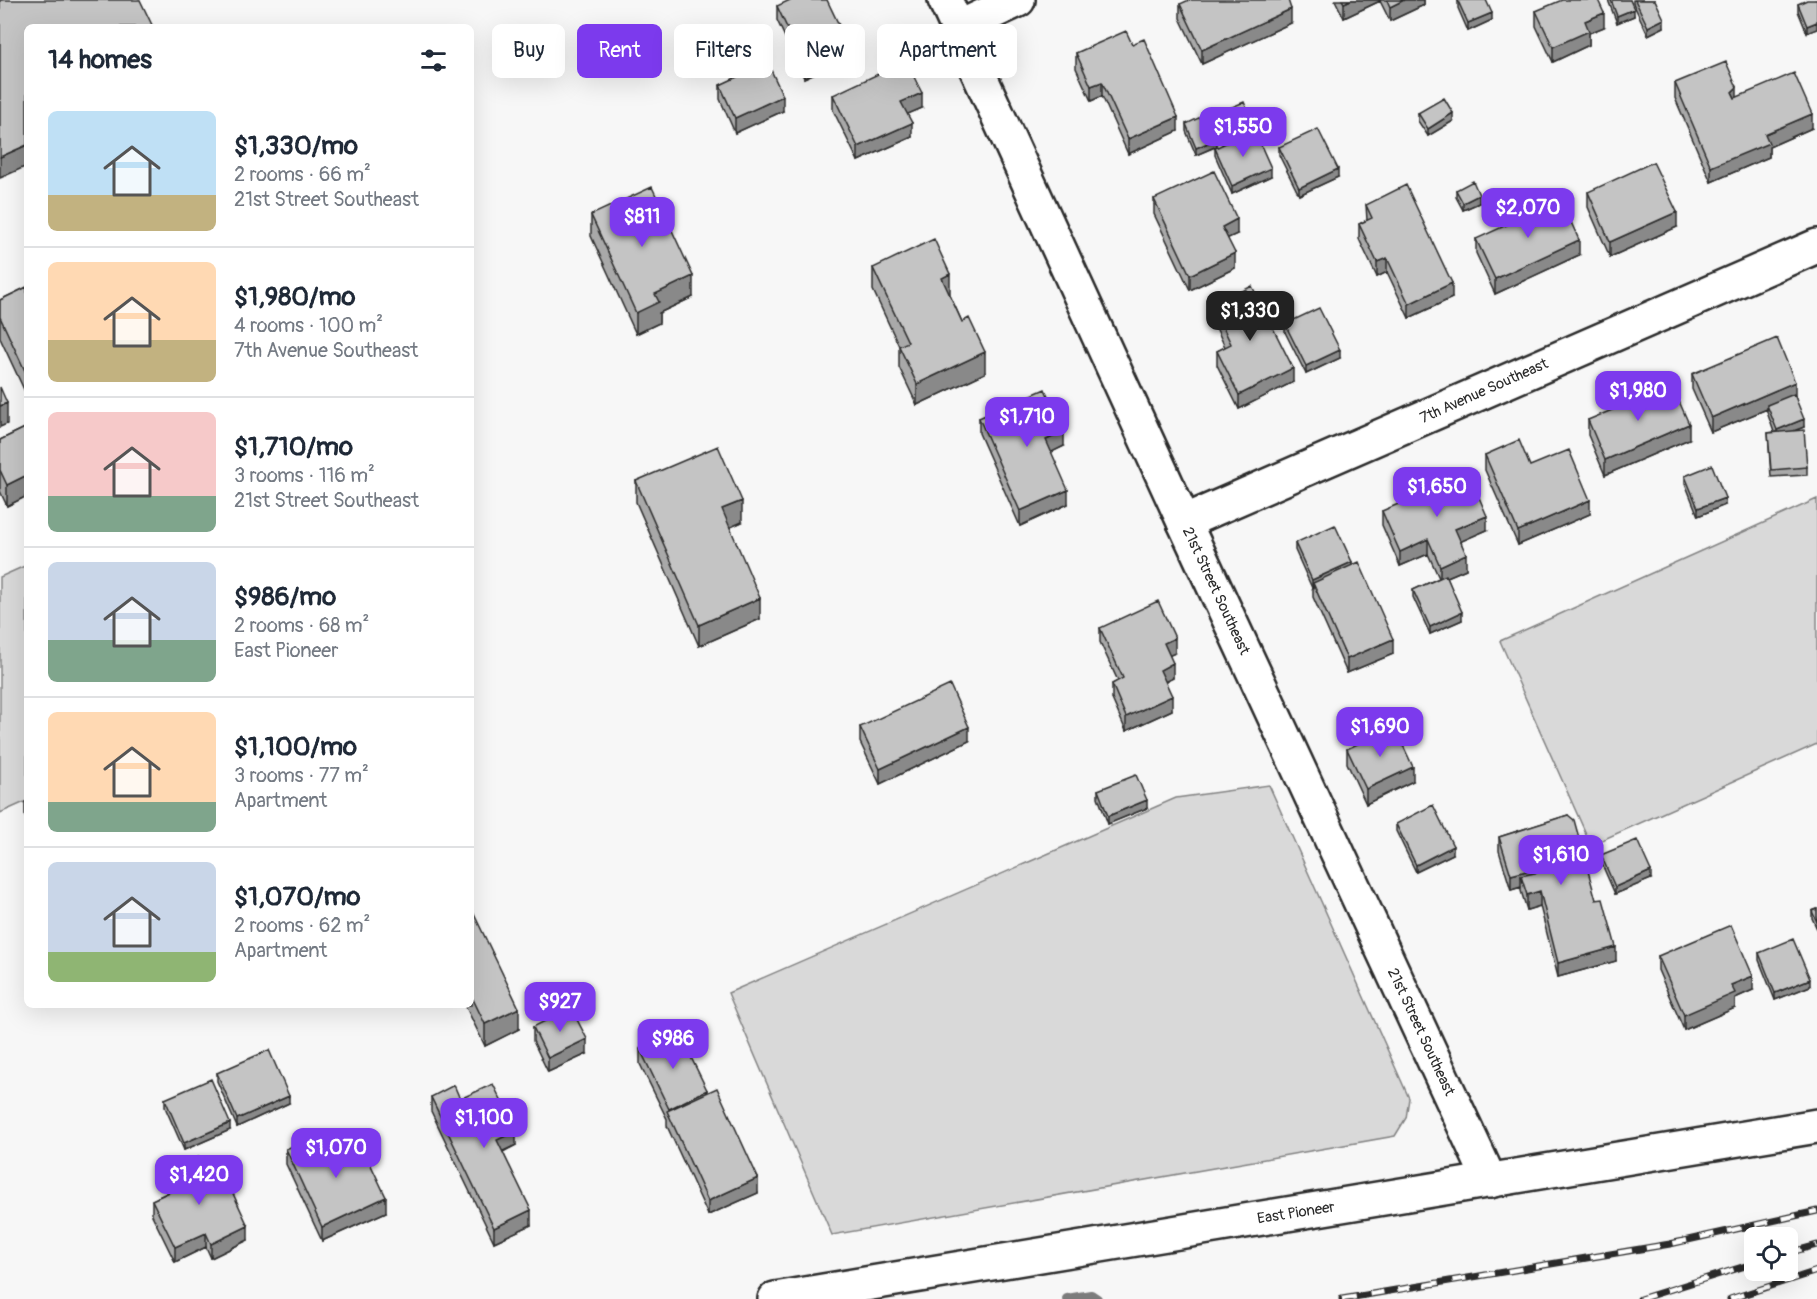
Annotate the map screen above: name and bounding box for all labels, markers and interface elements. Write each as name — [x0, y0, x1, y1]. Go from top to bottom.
chip: Buy — [492, 24, 565, 78]
chip: Rent — [577, 24, 662, 78]
chip: Filters — [674, 24, 773, 78]
chip: New — [785, 24, 865, 78]
chip: Apartment — [877, 24, 1017, 78]
text: 14 homes — [48, 44, 152, 76]
icon: filters — [417, 44, 450, 77]
pin: $1,550 — [1194, 107, 1292, 158]
text: $1,550 — [1213, 114, 1273, 139]
text: $1,330/mo — [234, 130, 358, 162]
icon: home — [96, 135, 168, 207]
text: 2 rooms · 66 m² — [234, 162, 371, 187]
text: 21st Street Southeast — [234, 187, 419, 212]
pin: $2,070 — [1479, 188, 1577, 239]
text: $2,070 — [1496, 195, 1561, 220]
pin: $811 — [606, 197, 678, 248]
text: $811 — [624, 204, 660, 229]
text: $1,980/mo — [234, 281, 356, 313]
icon: home — [96, 286, 168, 358]
pin: $1,330 — [1201, 291, 1299, 342]
text: $1,330 — [1220, 298, 1280, 323]
text: 4 rooms · 100 m² — [234, 313, 383, 338]
text: 7th Avenue Southeast — [234, 338, 418, 363]
street label: 7th Avenue Southeast — [1417, 354, 1552, 428]
pin: $1,980 — [1589, 371, 1687, 422]
text: $1,980 — [1609, 378, 1667, 403]
pin: $1,710 — [978, 397, 1076, 448]
text: $1,710 — [999, 404, 1055, 429]
text: $1,710/mo — [234, 431, 353, 463]
icon: home — [96, 436, 168, 508]
text: 3 rooms · 116 m² — [234, 463, 375, 488]
pin: $1,650 — [1388, 467, 1486, 518]
text: $1,650 — [1407, 474, 1467, 499]
text: 21st Street Southeast — [234, 488, 419, 513]
street label: 21st Street Southeast — [1178, 524, 1254, 659]
text: $986/mo — [234, 581, 336, 613]
icon: home — [96, 586, 168, 658]
text: 2 rooms · 68 m² — [234, 613, 369, 638]
text: East Pioneer — [234, 638, 338, 663]
pin: $1,690 — [1331, 707, 1429, 758]
text: $1,690 — [1350, 714, 1410, 739]
text: $1,100/mo — [234, 731, 357, 763]
icon: home — [96, 736, 168, 808]
text: 3 rooms · 77 m² — [234, 763, 369, 788]
text: Apartment — [234, 788, 327, 813]
pin: $1,610 — [1512, 835, 1610, 886]
text: $1,610 — [1533, 842, 1589, 867]
text: $1,070/mo — [234, 881, 361, 913]
icon: home — [96, 886, 168, 958]
text: 2 rooms · 62 m² — [234, 913, 370, 938]
text: Apartment — [234, 938, 327, 963]
street label: 21st Street Southeast — [1383, 965, 1459, 1100]
pin: $927 — [524, 982, 596, 1033]
text: $927 — [539, 989, 581, 1014]
pin: $986 — [637, 1019, 709, 1070]
text: $986 — [652, 1026, 694, 1051]
pin: $1,100 — [435, 1098, 533, 1149]
text: $1,100 — [455, 1105, 513, 1130]
pin: $1,070 — [287, 1128, 385, 1179]
text: $1,070 — [305, 1135, 367, 1160]
pin: $1,420 — [150, 1155, 248, 1206]
text: $1,420 — [169, 1162, 229, 1187]
street label: East Pioneer — [1256, 1197, 1337, 1229]
map controls — [1744, 1227, 1798, 1281]
button: locate — [1744, 1227, 1798, 1281]

